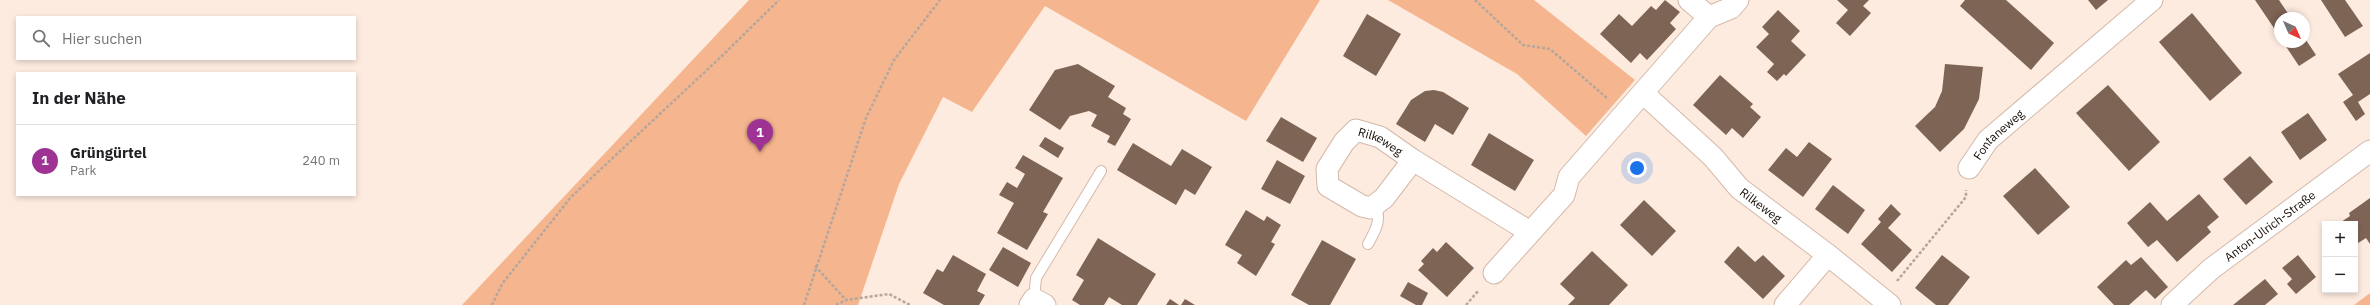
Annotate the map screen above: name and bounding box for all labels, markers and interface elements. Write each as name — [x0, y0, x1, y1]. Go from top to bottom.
north arrow — [2274, 12, 2310, 48]
search box — [16, 16, 356, 60]
icon: search — [30, 27, 52, 49]
text: Hier suchen — [62, 29, 142, 48]
text: In der Nähe — [32, 87, 126, 109]
street label: Fontaneweg — [1970, 105, 2027, 162]
pin: 1 — [747, 119, 773, 152]
street label: Rilkeweg — [1357, 124, 1407, 159]
text: Grüngürtel — [70, 143, 147, 162]
text: 1 — [41, 152, 49, 169]
text: 240 m — [302, 152, 340, 169]
your location — [1627, 158, 1647, 178]
text: Park — [70, 162, 96, 179]
street label: Rilkeweg — [1737, 184, 1786, 226]
street label: Anton-Ulrich-Straße — [2221, 187, 2318, 264]
map controls — [2322, 221, 2358, 293]
button: + — [2322, 221, 2358, 257]
button: − — [2322, 257, 2358, 293]

